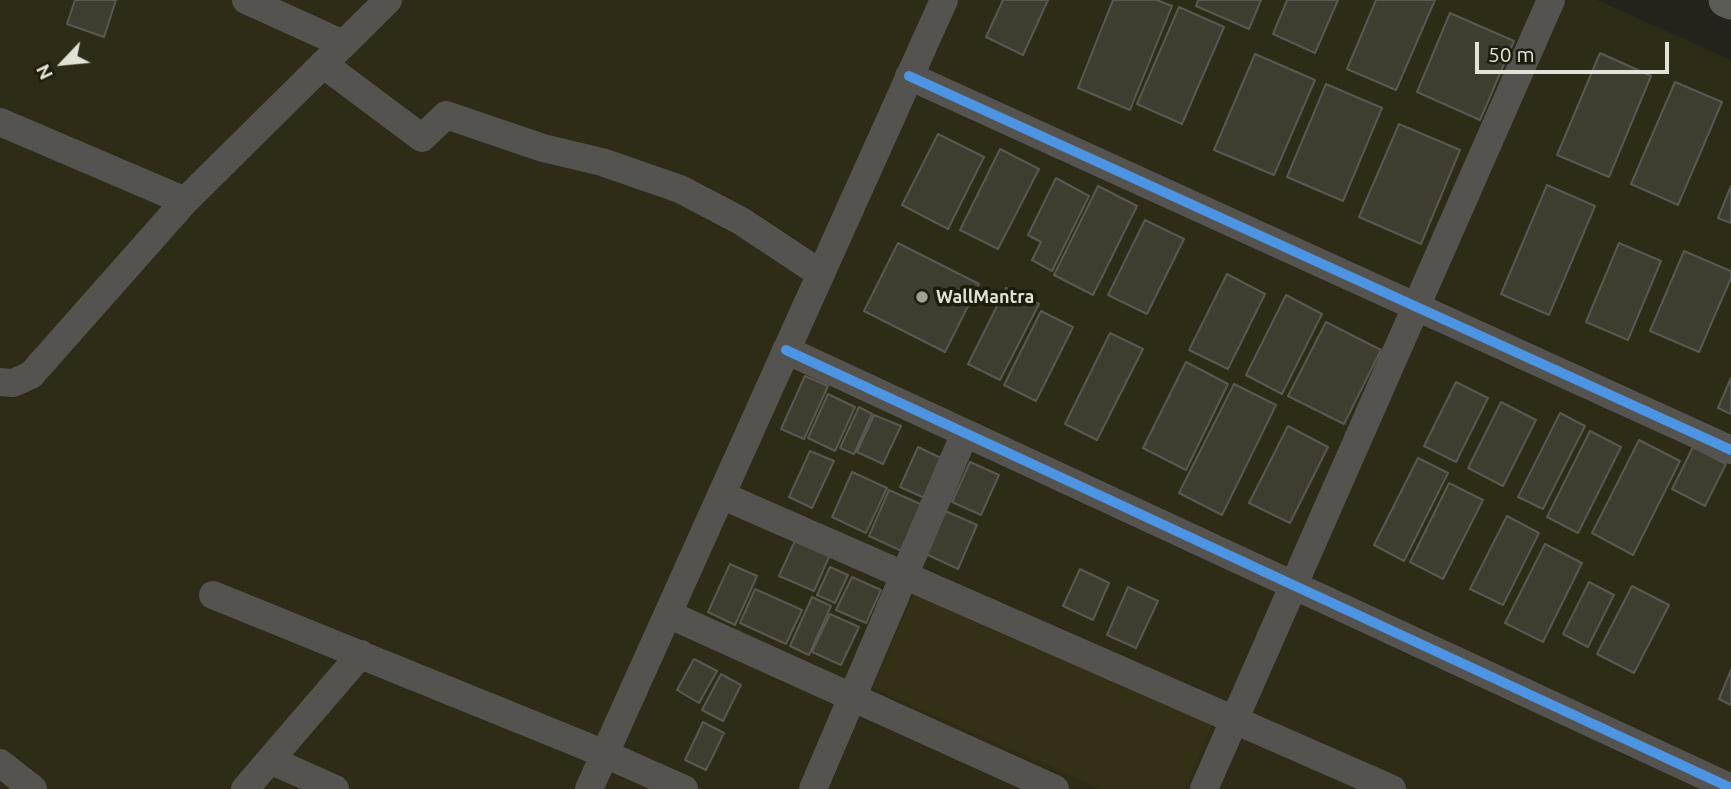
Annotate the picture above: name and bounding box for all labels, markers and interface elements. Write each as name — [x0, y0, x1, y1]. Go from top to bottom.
north arrow — [28, 28, 98, 98]
scale bar — [1479, 28, 1673, 72]
text: 50 m — [1488, 42, 1535, 66]
text: N — [31, 61, 57, 83]
place label: WallMantra — [936, 286, 1034, 308]
marker: WallMantra — [914, 289, 930, 305]

